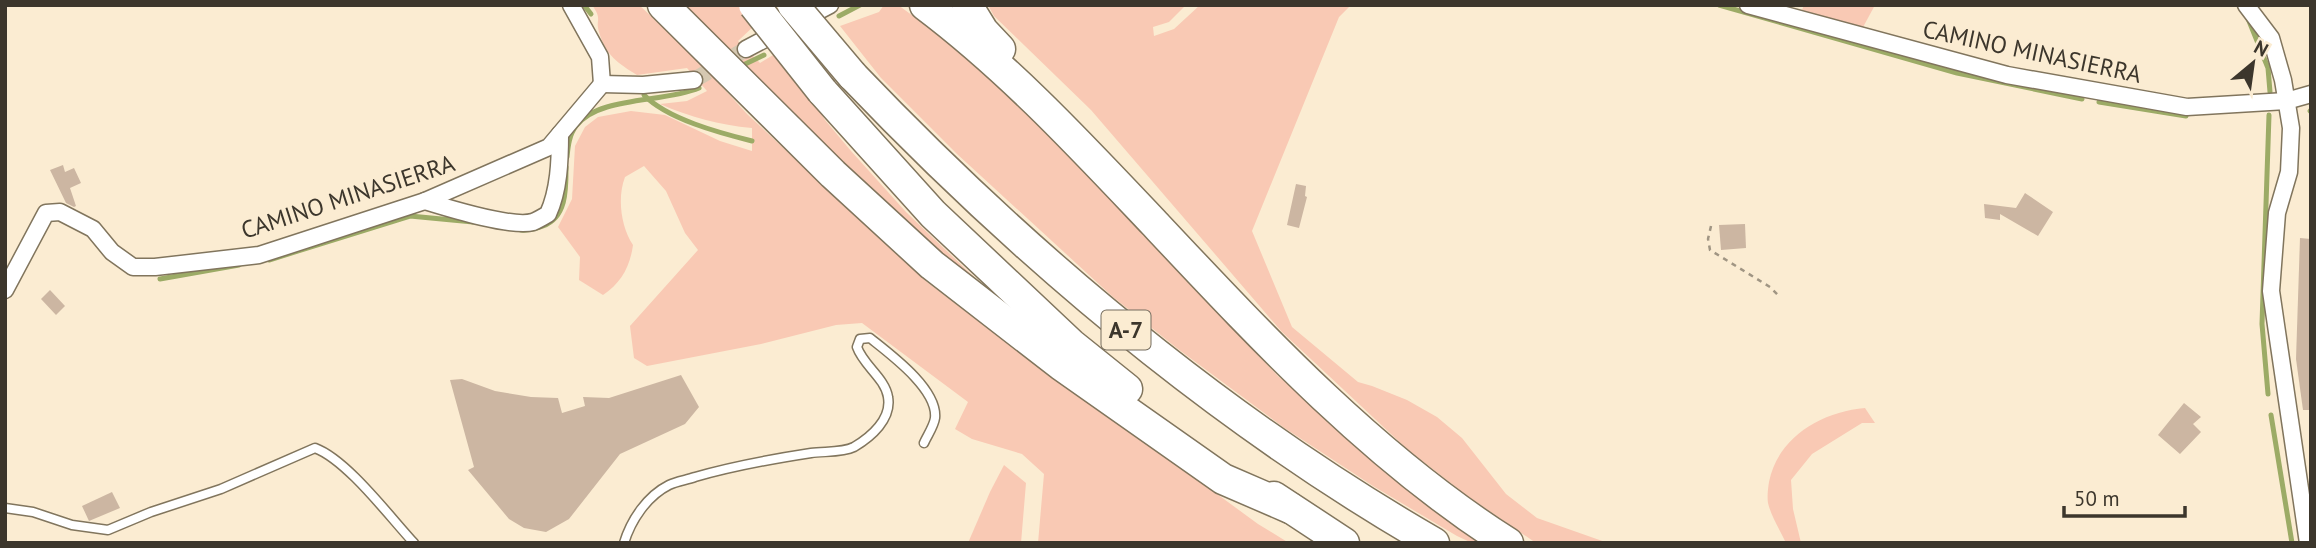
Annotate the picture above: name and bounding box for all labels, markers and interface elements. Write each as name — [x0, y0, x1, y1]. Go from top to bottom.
street label: CAMINO MINASIERRA — [1920, 13, 2144, 90]
north arrow — [2218, 28, 2288, 98]
text: N — [2250, 35, 2273, 62]
street label: CAMINO MINASIERRA — [237, 147, 459, 246]
road number: A-7 — [1102, 310, 1150, 350]
scale bar — [2064, 475, 2185, 518]
text: 50 m — [2074, 485, 2120, 512]

